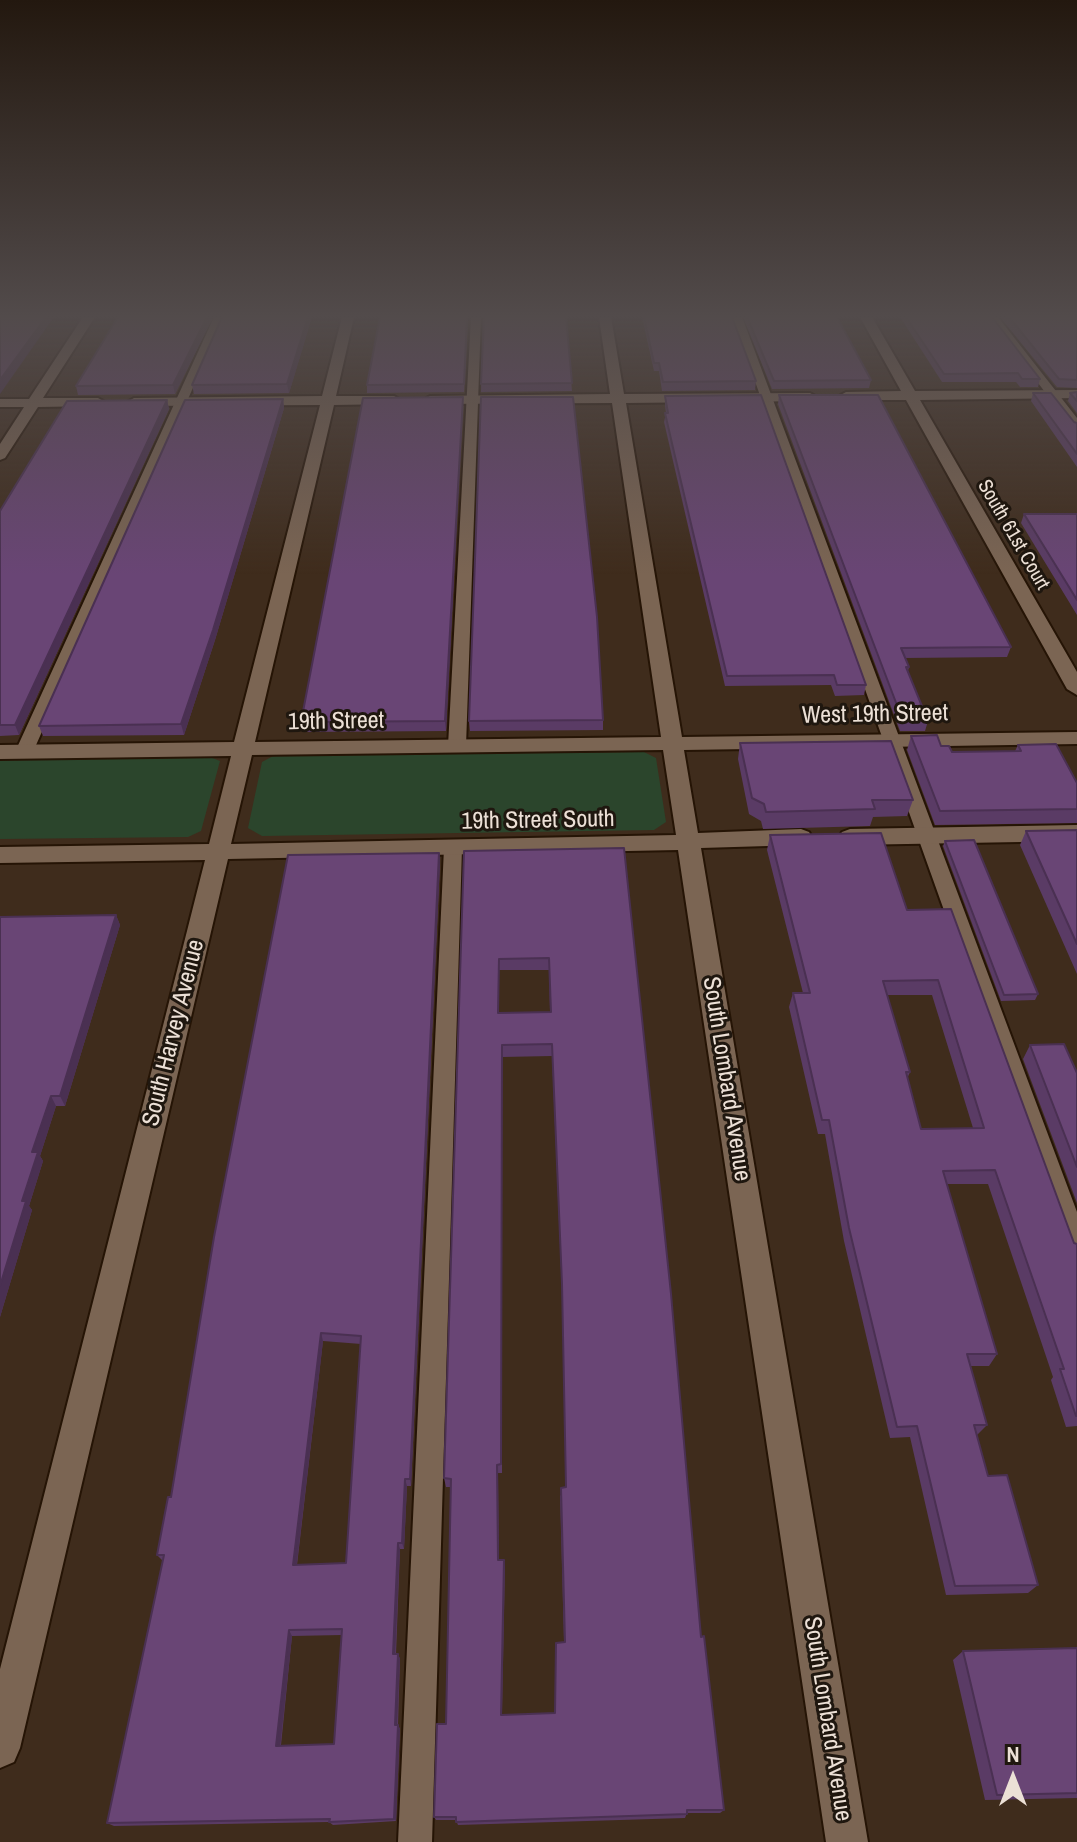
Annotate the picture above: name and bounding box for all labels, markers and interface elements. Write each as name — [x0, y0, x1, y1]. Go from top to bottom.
street label: South 61st Court — [972, 476, 1054, 594]
street label: West 19th Street — [802, 699, 948, 731]
street label: 19th Street — [288, 707, 384, 737]
street label: 19th Street South — [461, 805, 615, 837]
street label: South Harvey Avenue — [137, 937, 211, 1129]
street label: South Lombard Avenue — [696, 975, 756, 1183]
street label: South Lombard Avenue — [797, 1615, 857, 1823]
north arrow — [973, 1738, 1053, 1818]
text: N — [1006, 1739, 1020, 1769]

